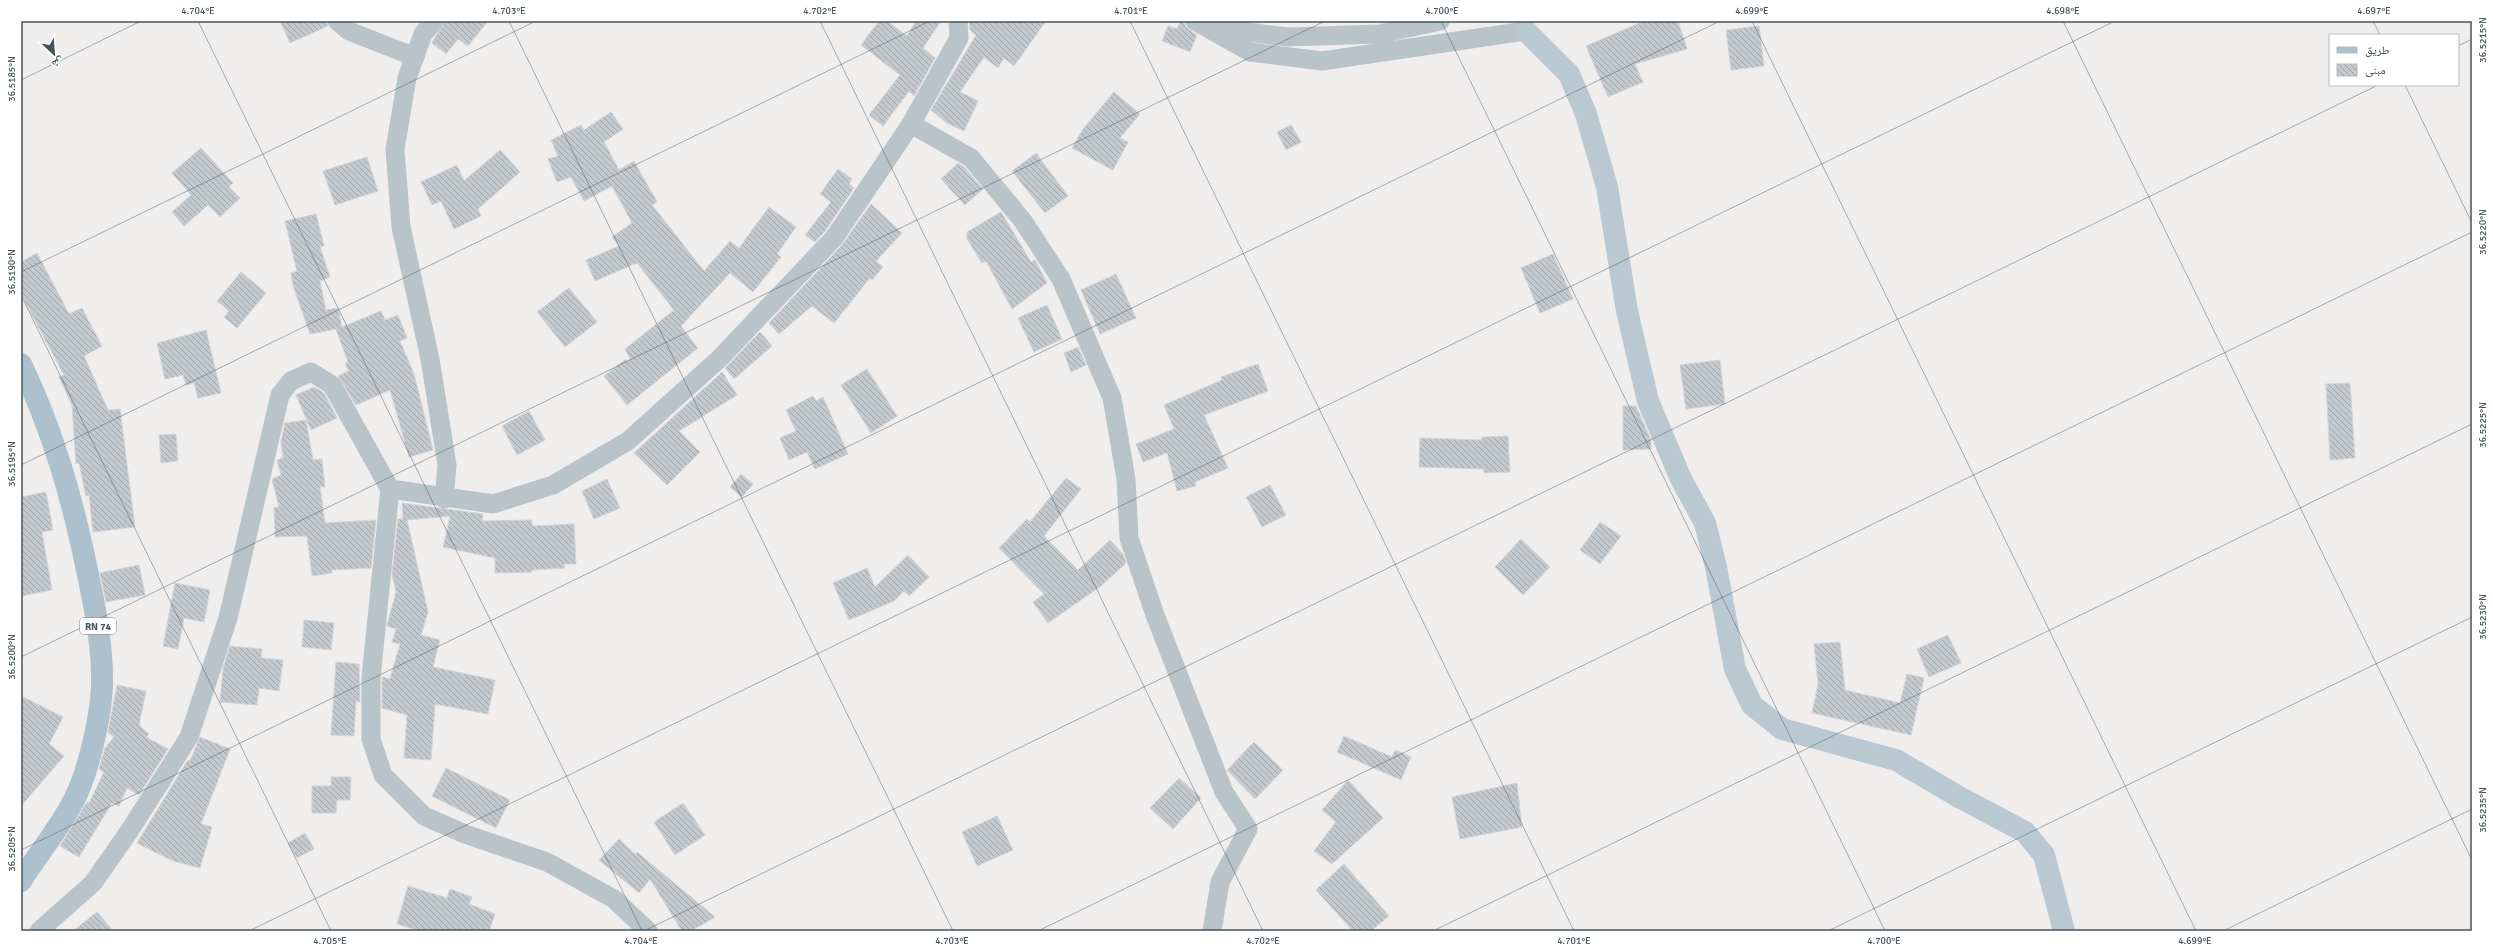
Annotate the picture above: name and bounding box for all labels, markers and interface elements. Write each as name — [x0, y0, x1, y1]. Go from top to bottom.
text: 4.704°E — [181, 5, 215, 17]
text: 4.703°E — [492, 5, 526, 17]
text: 4.702°E — [803, 5, 837, 17]
text: 4.701°E — [1114, 5, 1148, 17]
text: 4.700°E — [1425, 5, 1459, 17]
text: 4.699°E — [1735, 5, 1769, 17]
text: 4.698°E — [2046, 5, 2080, 17]
text: 4.697°E — [2357, 5, 2391, 17]
text: 36.5215°N — [2477, 17, 2489, 63]
north arrow — [34, 34, 74, 74]
legend — [2329, 34, 2459, 86]
text: طريق — [2365, 43, 2390, 58]
text: ش — [49, 53, 66, 71]
text: 36.5185°N — [6, 56, 18, 102]
text: مبنى — [2365, 63, 2386, 78]
text: 36.5220°N — [2477, 209, 2489, 255]
text: 36.5190°N — [6, 249, 18, 295]
text: 36.5225°N — [2477, 402, 2489, 448]
text: 36.5195°N — [6, 441, 18, 487]
text: 36.5230°N — [2477, 594, 2489, 640]
road number: RN 74 — [80, 618, 116, 634]
text: 36.5200°N — [6, 634, 18, 680]
text: 36.5235°N — [2477, 787, 2489, 833]
text: 36.5205°N — [6, 826, 18, 872]
text: 4.705°E — [313, 935, 347, 947]
text: 4.704°E — [624, 935, 658, 947]
text: 4.703°E — [935, 935, 969, 947]
text: 4.702°E — [1246, 935, 1280, 947]
text: 4.701°E — [1557, 935, 1591, 947]
text: 4.700°E — [1867, 935, 1901, 947]
text: 4.699°E — [2178, 935, 2212, 947]

